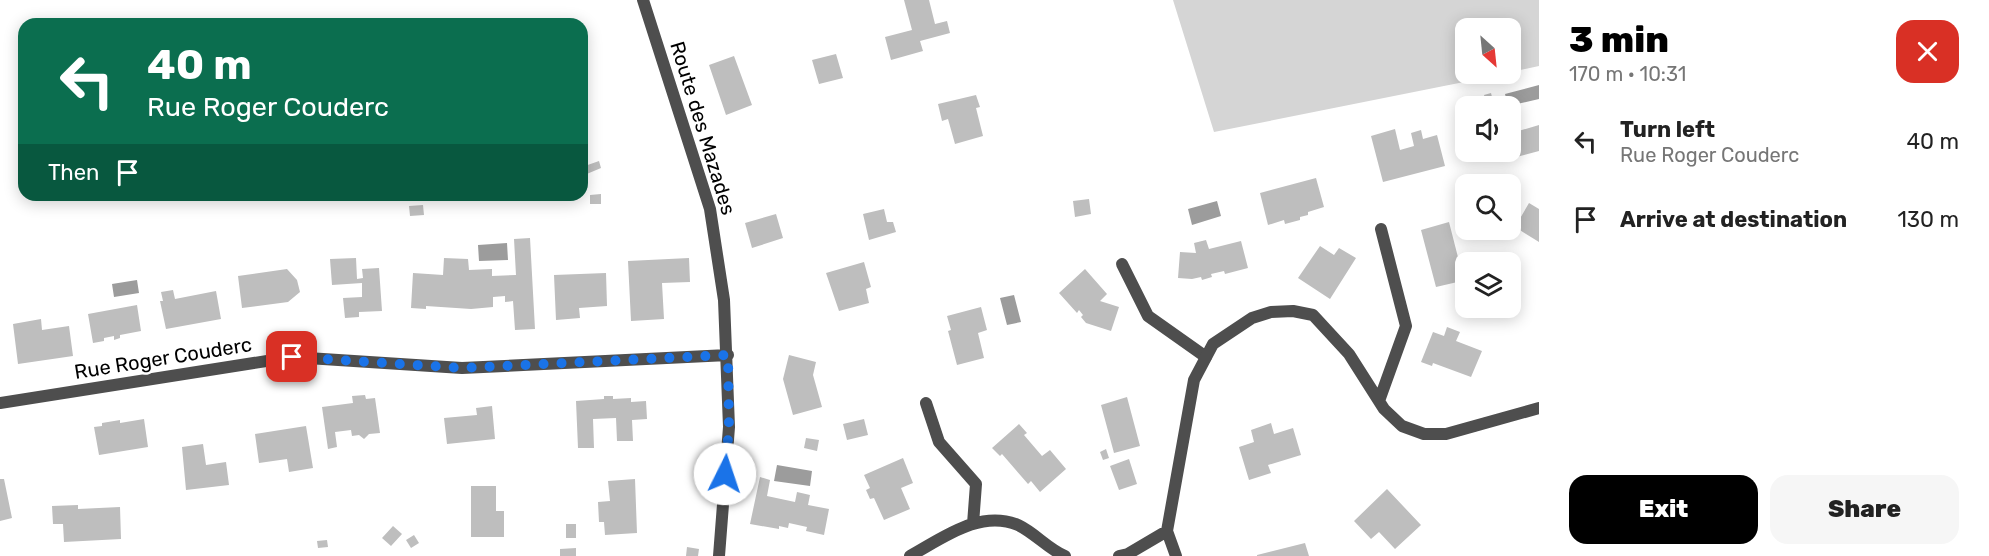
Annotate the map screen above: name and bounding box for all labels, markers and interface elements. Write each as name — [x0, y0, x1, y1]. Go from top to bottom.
north arrow — [1455, 18, 1521, 84]
map controls — [1455, 18, 1521, 318]
text: 3 min — [1569, 18, 1669, 61]
button: close — [1896, 20, 1959, 83]
street label: Route des Mazades — [665, 38, 741, 218]
text: 40 m — [147, 40, 252, 90]
icon: left — [48, 42, 126, 120]
text: 170 m · 10:31 — [1569, 62, 1686, 86]
text: Rue Roger Couderc — [147, 91, 389, 123]
button: sound — [1455, 96, 1521, 162]
text: Turn left — [1620, 116, 1715, 143]
icon: left — [1569, 125, 1602, 158]
text: 40 m — [1906, 128, 1959, 155]
text: Rue Roger Couderc — [1620, 143, 1799, 167]
icon: arrive — [111, 156, 144, 189]
text: Then — [48, 159, 99, 186]
button: search — [1455, 174, 1521, 240]
icon: arrive — [1569, 203, 1602, 236]
text: Arrive at destination — [1620, 206, 1847, 233]
text: 130 m — [1897, 206, 1959, 233]
button: layers — [1455, 252, 1521, 318]
pin — [266, 331, 317, 382]
street label: Rue Roger Couderc — [73, 332, 253, 384]
icon: arrive — [275, 340, 308, 373]
position arrow — [693, 442, 757, 506]
button: Exit — [1569, 475, 1758, 544]
button: Share — [1770, 475, 1959, 544]

